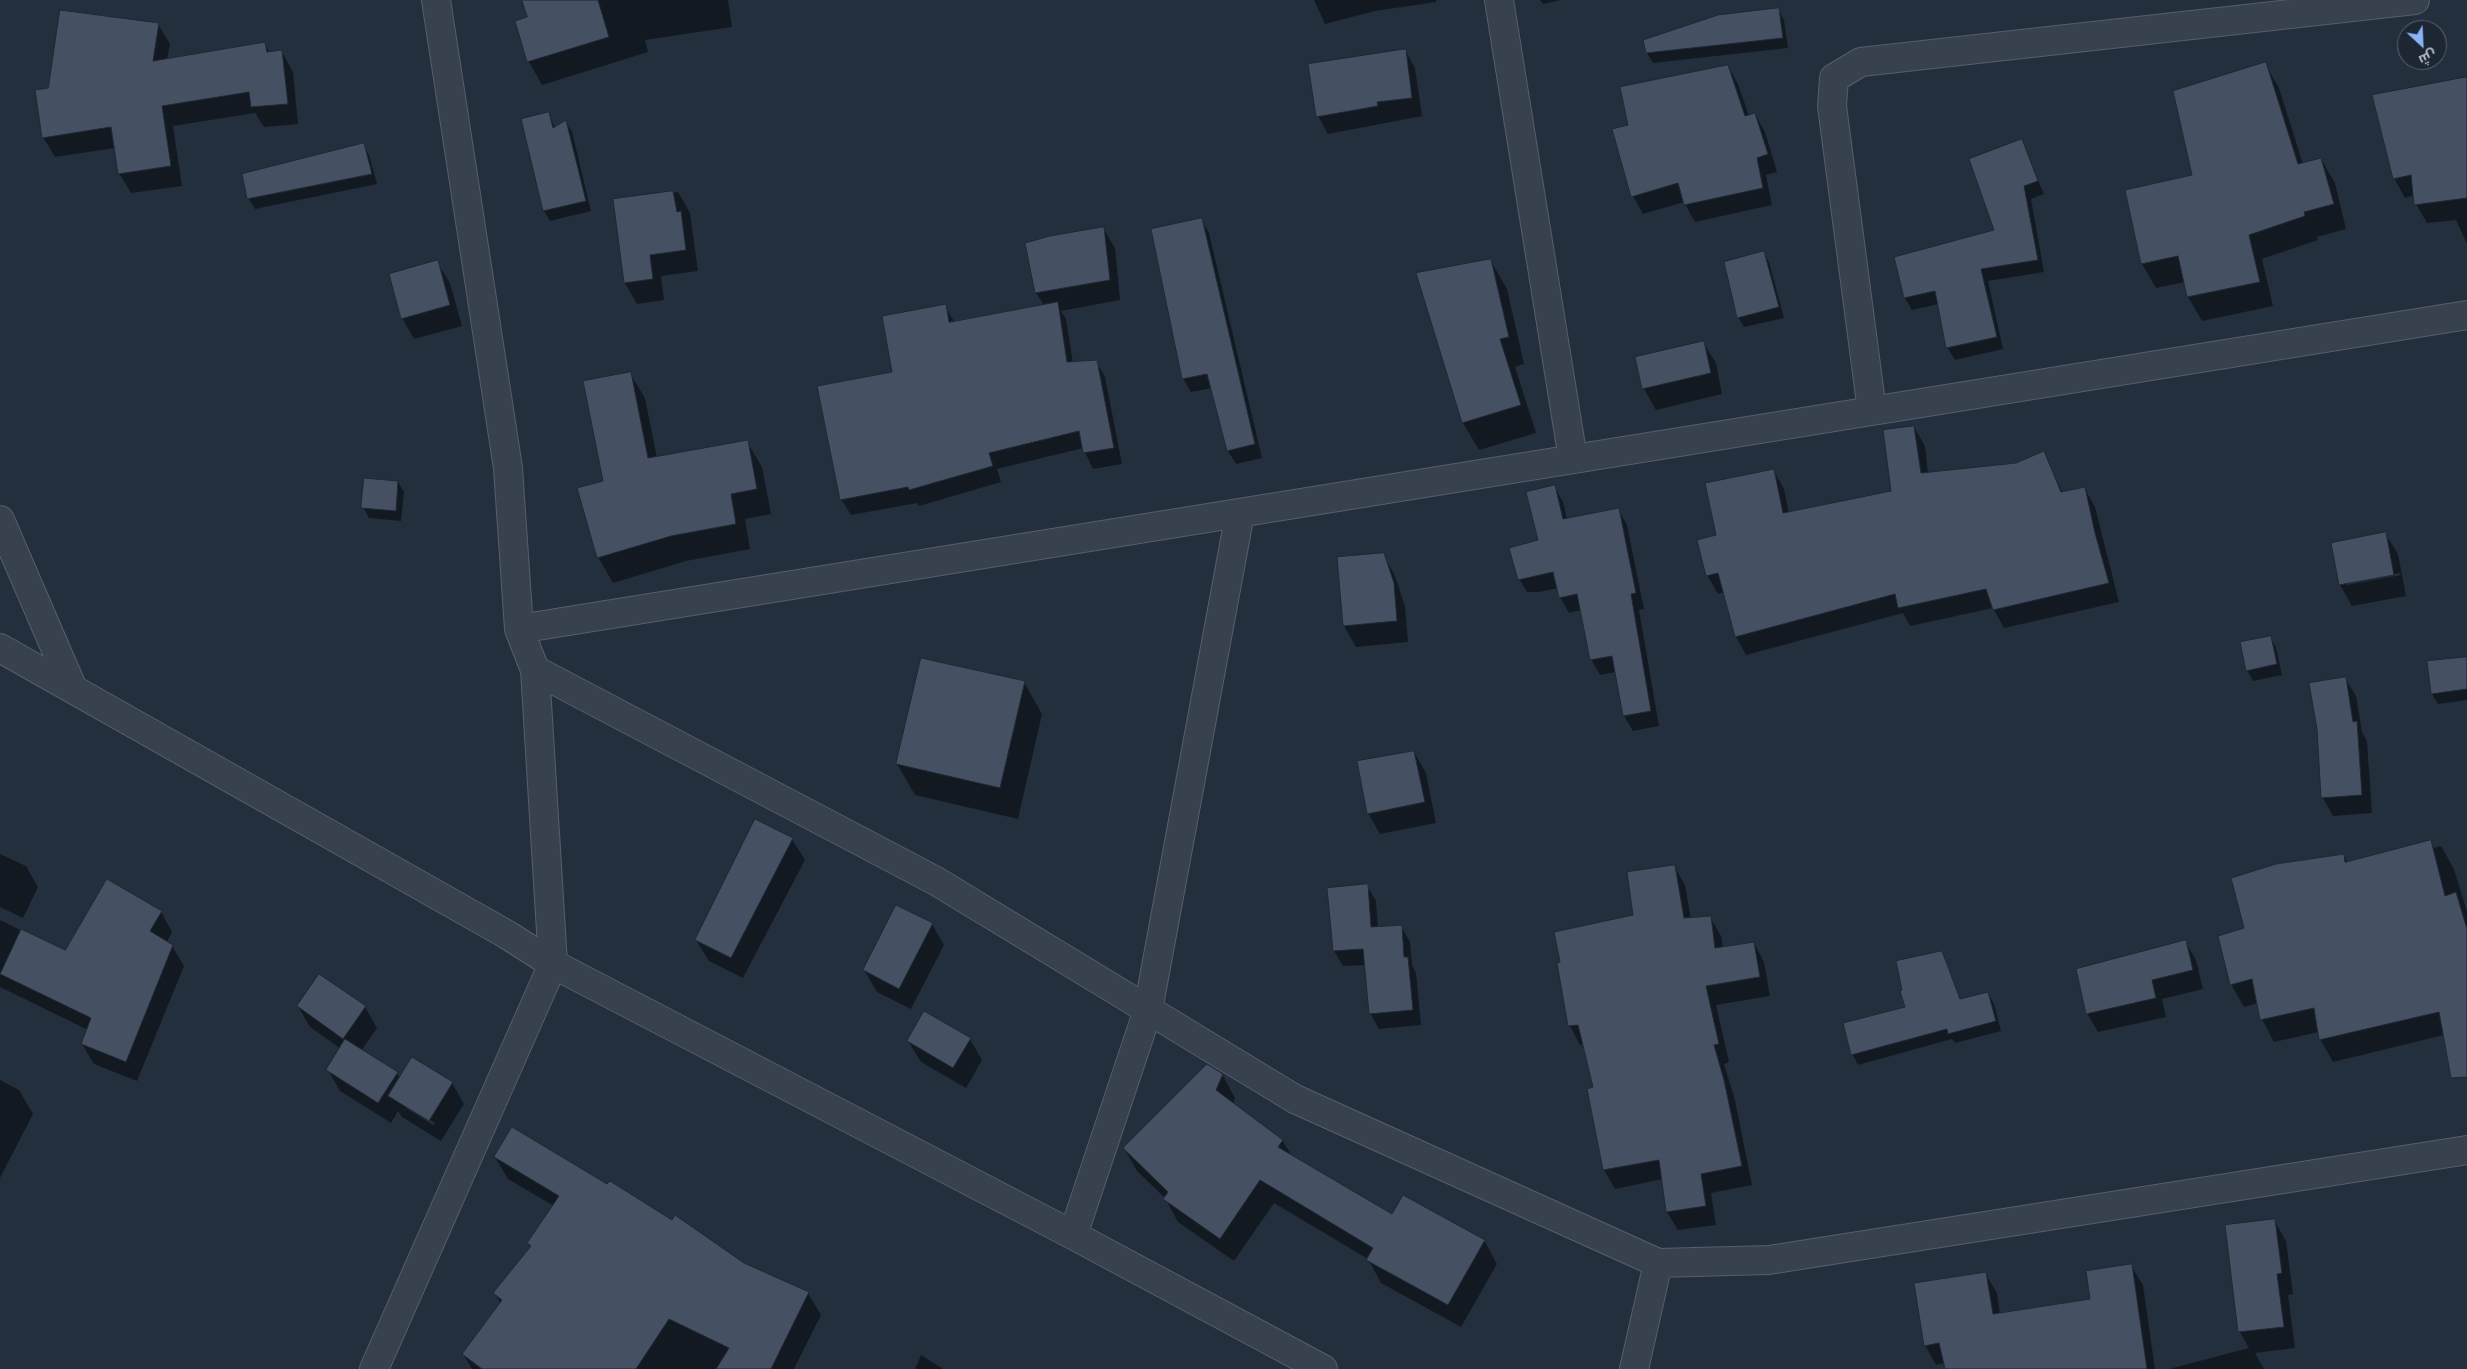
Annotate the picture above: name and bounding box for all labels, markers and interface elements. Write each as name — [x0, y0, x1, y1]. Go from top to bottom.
north arrow — [2397, 20, 2447, 70]
text: ش — [2416, 47, 2439, 69]

